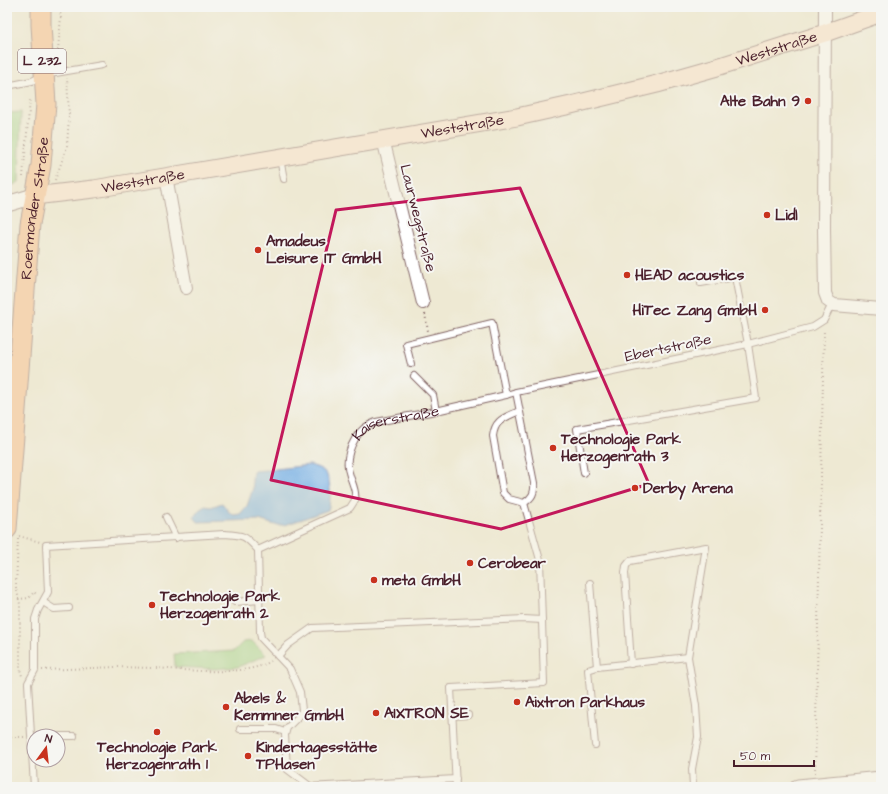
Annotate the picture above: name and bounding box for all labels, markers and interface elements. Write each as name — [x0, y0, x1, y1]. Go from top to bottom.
street label: Weststraße — [733, 26, 820, 71]
road number: L 232 — [18, 49, 66, 73]
place label: Alte Bahn 9 — [720, 91, 800, 112]
marker: Alte Bahn 9 — [803, 96, 813, 106]
street label: Weststraße — [419, 109, 506, 144]
street label: Roermonder Straße — [15, 136, 54, 280]
street label: Laurwegstraße — [394, 162, 442, 274]
street label: Weststraße — [100, 163, 186, 198]
place label: Lidl — [775, 205, 798, 226]
marker: Lidl — [762, 210, 772, 220]
place label: Amadeus Leisure IT GmbH — [266, 231, 382, 269]
marker: Amadeus Leisure IT GmbH — [253, 245, 263, 255]
place label: HEAD acoustics — [635, 265, 745, 286]
marker: HEAD acoustics — [622, 270, 632, 280]
place label: HiTec Zang GmbH — [632, 300, 757, 323]
marker: HiTec Zang GmbH — [760, 305, 770, 315]
street label: Ebertstraße — [623, 329, 713, 367]
street label: Kaiserstraße — [346, 400, 441, 445]
place label: Technologie Park Herzogenrath 3 — [560, 429, 682, 469]
marker: Technologie Park Herzogenrath 3 — [548, 443, 558, 453]
place label: Derby Arena — [643, 478, 733, 500]
marker: Derby Arena — [630, 483, 640, 493]
place label: Cerobear — [478, 553, 547, 574]
marker: Cerobear — [465, 558, 475, 568]
place label: meta GmbH — [382, 570, 461, 591]
marker: meta GmbH — [369, 575, 379, 585]
place label: Technologie Park Herzogenrath 2 — [159, 586, 281, 626]
marker: Technologie Park Herzogenrath 2 — [147, 600, 157, 610]
place label: Abels & Kemmner GmbH — [234, 688, 344, 726]
place label: Aixtron Parkhaus — [525, 692, 646, 713]
marker: Aixtron Parkhaus — [512, 697, 522, 707]
marker: Abels & Kemmner GmbH — [221, 702, 231, 712]
place label: AIXTRON SE — [384, 703, 469, 724]
marker: AIXTRON SE — [371, 708, 381, 718]
marker: Technologie Park Herzogenrath 1 — [152, 727, 162, 737]
north arrow — [26, 728, 66, 768]
text: N — [43, 731, 54, 747]
place label: Technologie Park Herzogenrath 1 — [96, 737, 218, 777]
place label: Kindertagesstätte TPHasen — [255, 737, 377, 775]
scale bar — [734, 742, 814, 768]
text: 50 m — [740, 748, 771, 765]
marker: Kindertagesstätte TPHasen — [243, 751, 253, 761]

